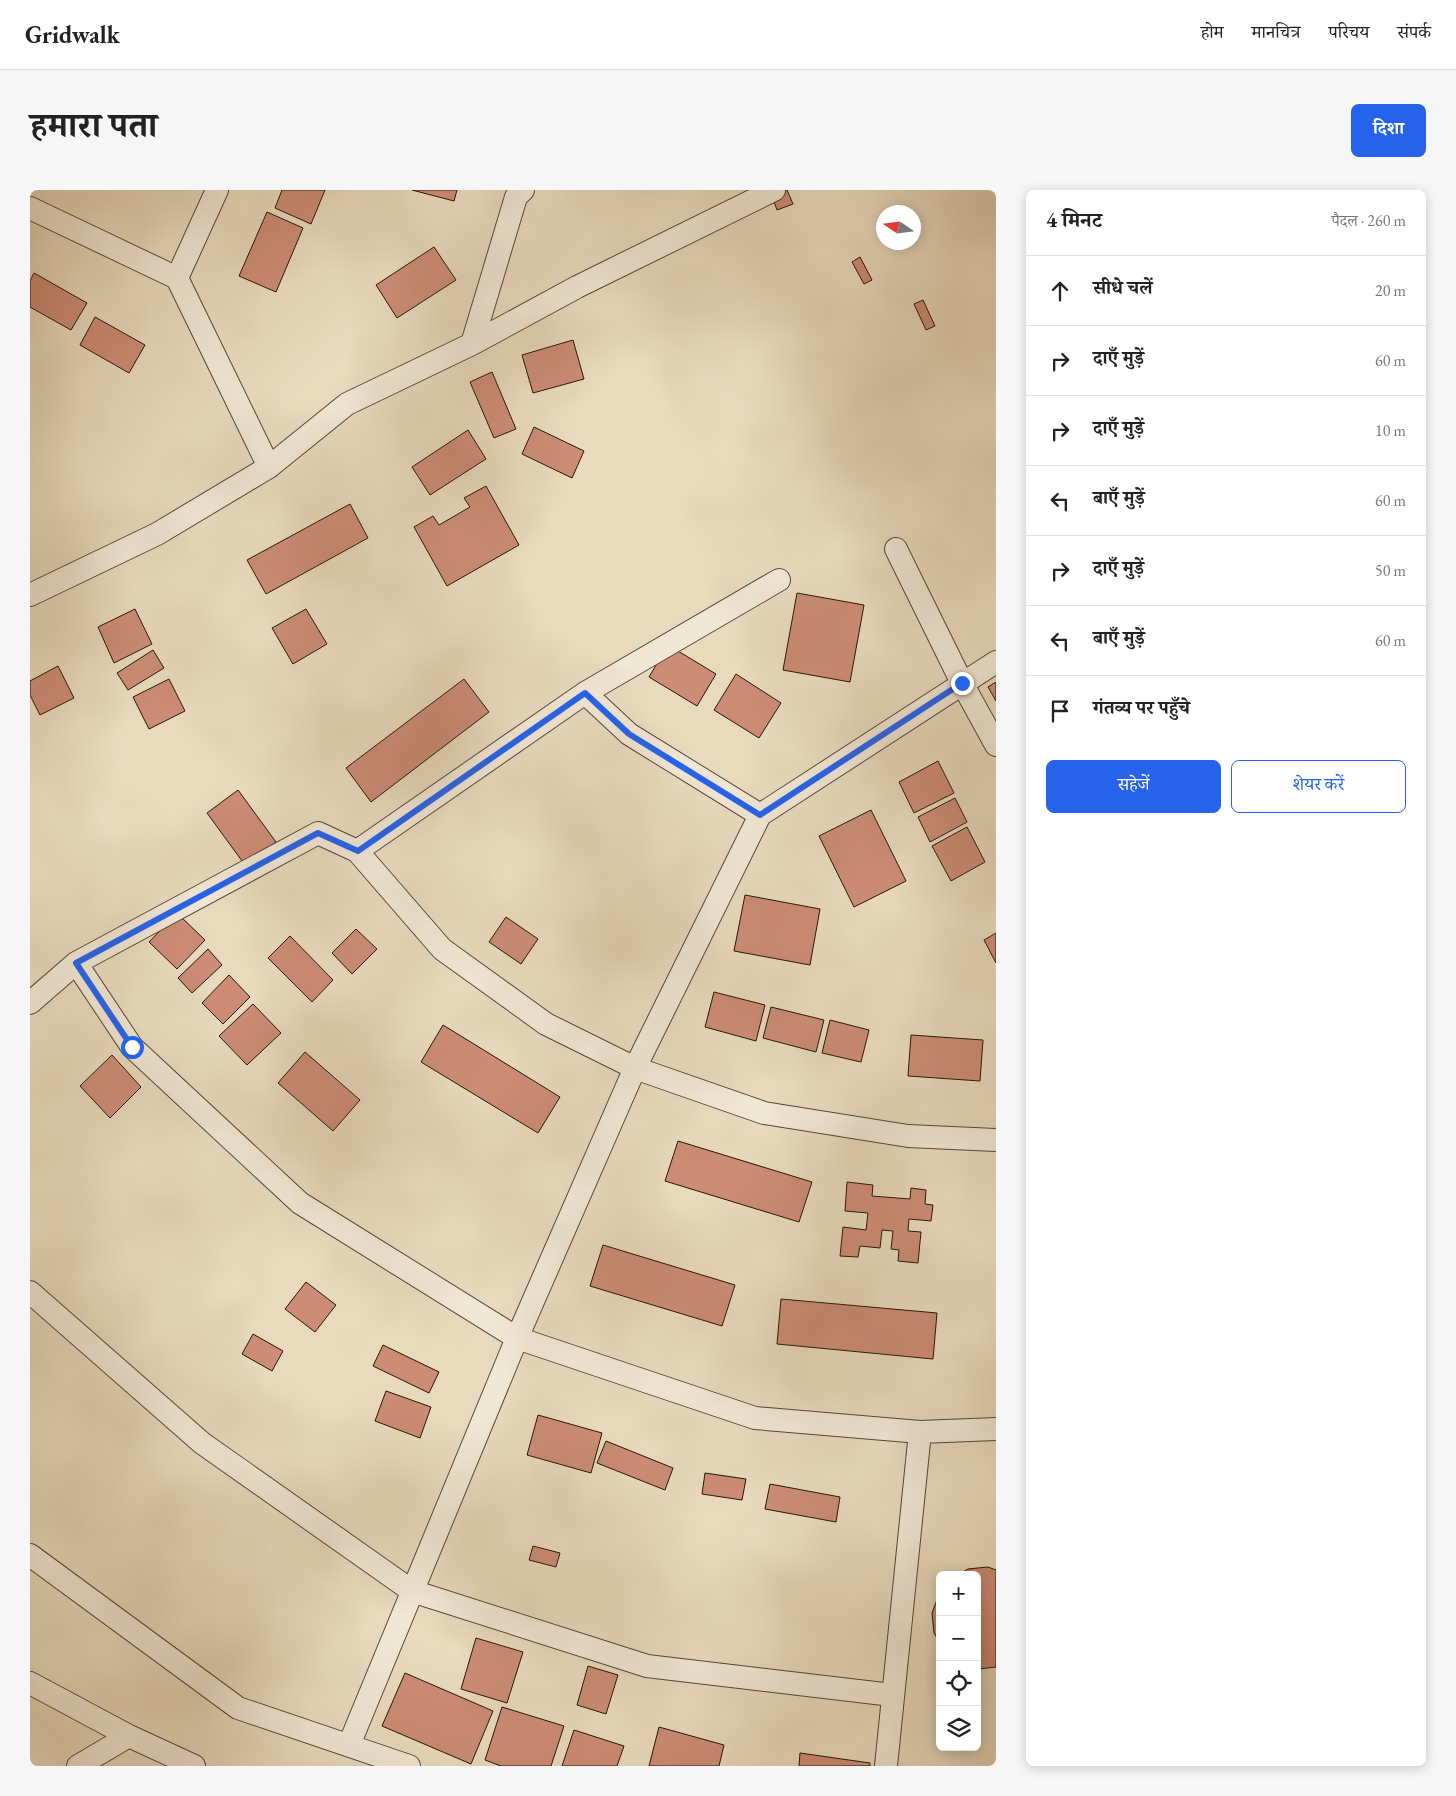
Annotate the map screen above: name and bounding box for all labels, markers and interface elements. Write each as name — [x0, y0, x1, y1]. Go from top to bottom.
text: Gridwalk — [25, 19, 120, 50]
text: होम — [1201, 20, 1224, 43]
text: मानचित्र — [1252, 20, 1300, 43]
text: परिचय — [1328, 20, 1369, 43]
text: संपर्क — [1397, 20, 1431, 43]
text: हमारा पता — [30, 102, 157, 147]
button: दिशा — [1351, 104, 1426, 157]
north arrow — [876, 205, 921, 250]
text: 4 मिनट — [1046, 206, 1102, 233]
text: पैदल · 260 m — [1332, 210, 1406, 231]
text: सीधे चलें — [1093, 275, 1153, 300]
icon: ahead — [1046, 277, 1074, 305]
text: 20 m — [1375, 280, 1406, 301]
text: दाएँ मुड़ें — [1093, 345, 1144, 370]
icon: right — [1046, 347, 1074, 375]
text: 60 m — [1375, 350, 1406, 371]
text: दाएँ मुड़ें — [1093, 415, 1144, 440]
icon: right — [1046, 417, 1074, 445]
text: 10 m — [1375, 420, 1406, 441]
text: बाएँ मुड़ें — [1093, 485, 1145, 510]
icon: left — [1046, 487, 1074, 515]
text: 60 m — [1375, 490, 1406, 511]
text: दाएँ मुड़ें — [1093, 555, 1144, 580]
icon: right — [1046, 557, 1074, 585]
text: 50 m — [1375, 560, 1406, 581]
text: बाएँ मुड़ें — [1093, 625, 1145, 650]
icon: left — [1046, 627, 1074, 655]
text: 60 m — [1375, 630, 1406, 651]
route end — [951, 672, 974, 695]
text: गंतव्य पर पहुँचे — [1093, 695, 1190, 720]
icon: arrive — [1046, 697, 1074, 725]
button: सहेजें — [1046, 760, 1221, 813]
button: शेयर करें — [1231, 760, 1406, 813]
route start — [121, 1036, 144, 1059]
map controls — [936, 1571, 981, 1751]
button: + — [936, 1571, 981, 1616]
button: − — [936, 1616, 981, 1661]
button: locate — [936, 1661, 981, 1706]
button: layers — [936, 1706, 981, 1751]

